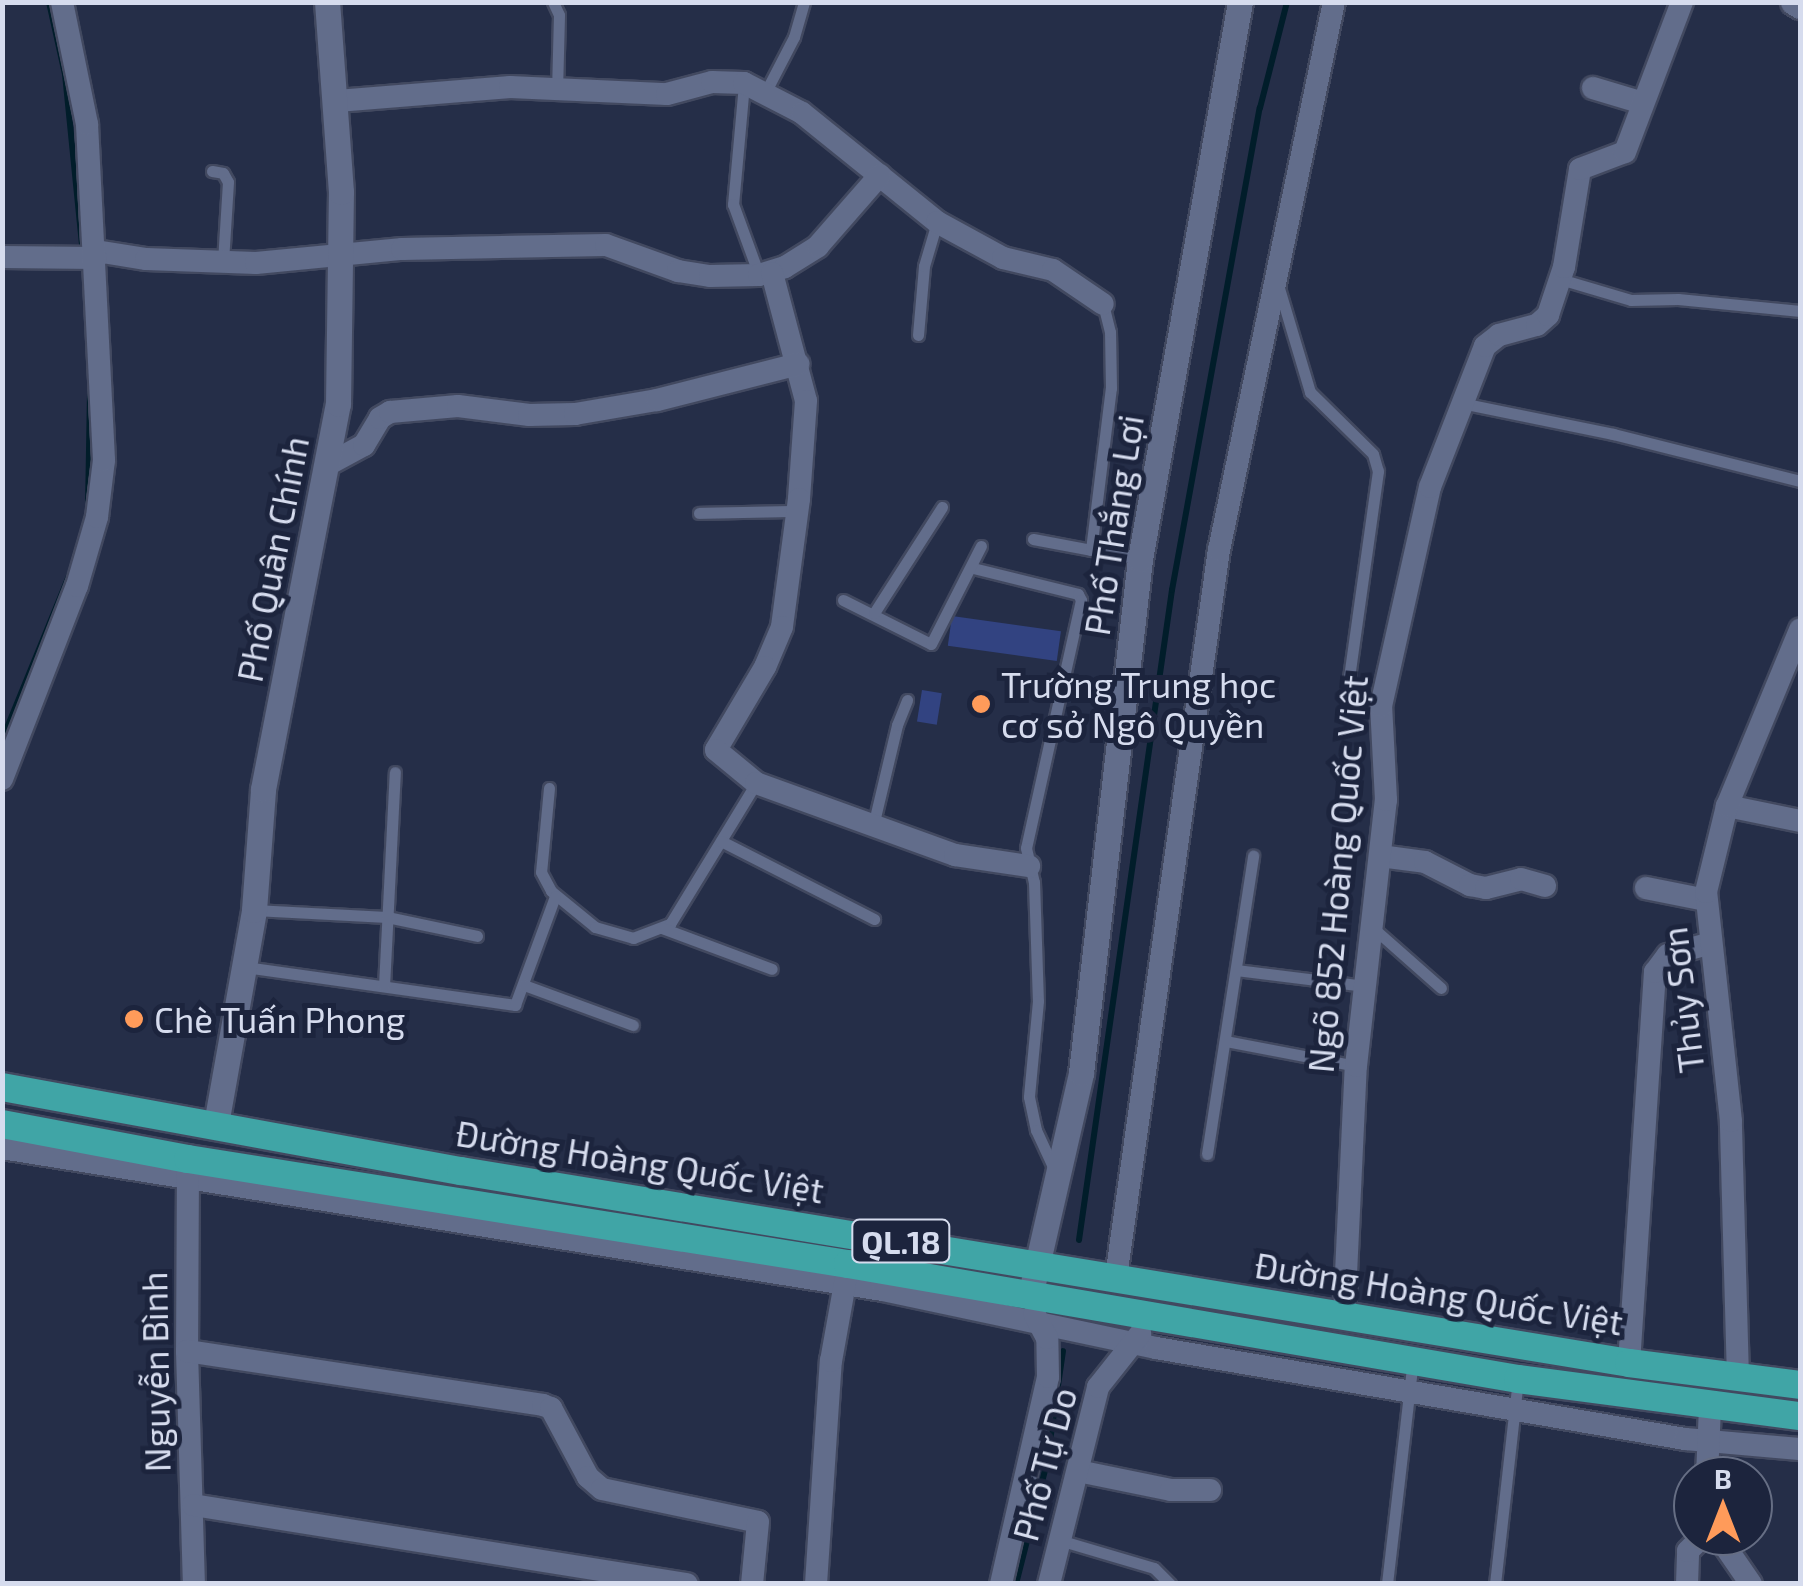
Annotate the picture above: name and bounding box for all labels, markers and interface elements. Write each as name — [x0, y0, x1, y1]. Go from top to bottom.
street label: Phố Thắng Lợi — [1075, 412, 1151, 638]
street label: Phố Quân Chính — [228, 433, 316, 685]
place label: Trường Trung học cơ sở Ngô Quyền — [1001, 663, 1277, 745]
street label: Ngõ 852 Hoàng Quốc Việt — [1299, 673, 1375, 1075]
marker: Trường Trung học cơ sở Ngô Quyền — [970, 693, 992, 715]
street label: Thủy Sơn — [1652, 924, 1712, 1076]
place label: Chè Tuấn Phong — [154, 998, 406, 1040]
marker: Chè Tuấn Phong — [123, 1008, 145, 1030]
street label: Đường Hoàng Quốc Việt — [453, 1111, 827, 1211]
road number: QL.18 — [851, 1214, 951, 1268]
street label: Đường Hoàng Quốc Việt — [1252, 1243, 1626, 1343]
street label: Nguyễn Bình — [132, 1271, 178, 1473]
street label: Phố Tự Do — [1003, 1382, 1085, 1546]
north arrow — [1673, 1456, 1773, 1556]
text: B — [1714, 1461, 1732, 1495]

